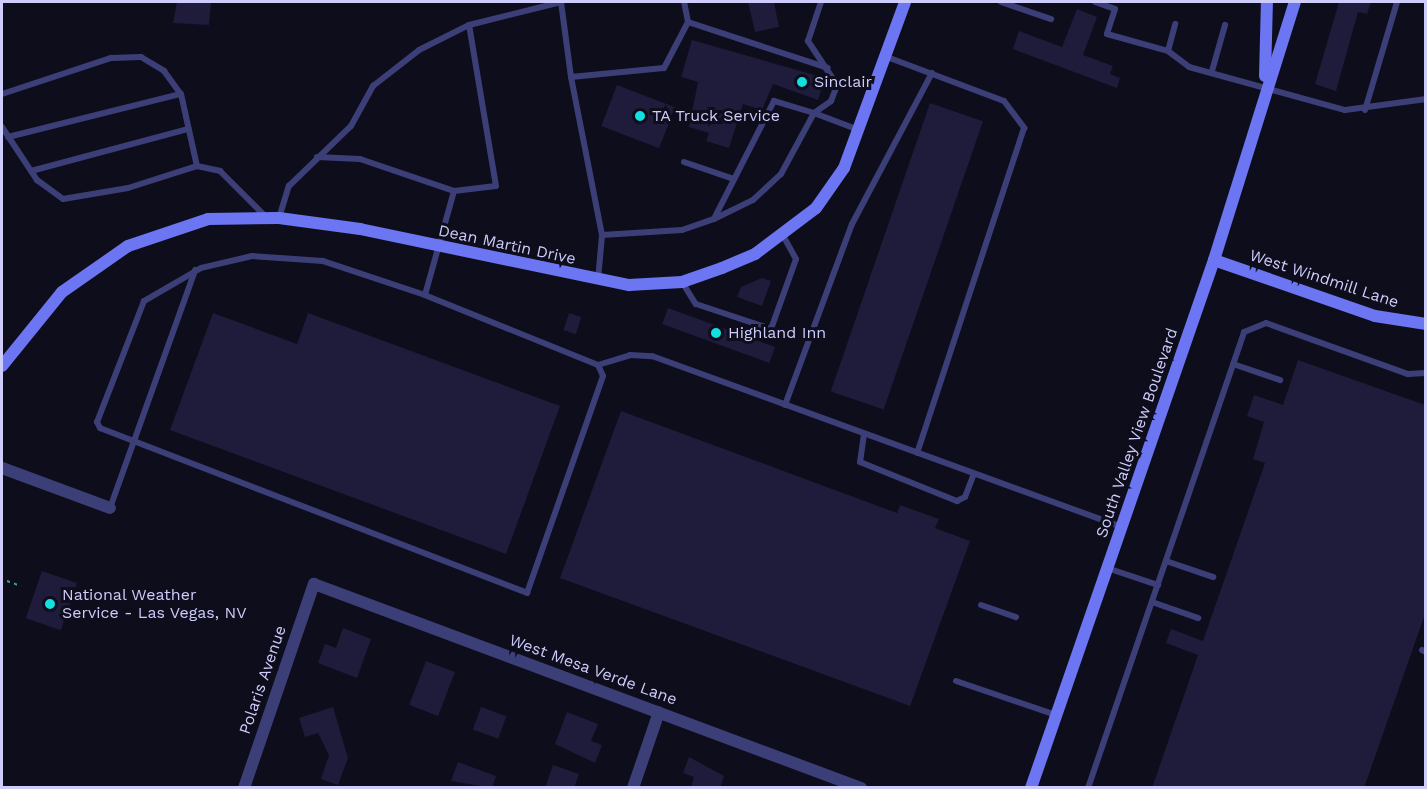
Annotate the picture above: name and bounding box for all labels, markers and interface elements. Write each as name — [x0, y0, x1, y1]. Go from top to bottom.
place label: Sinclair — [814, 72, 872, 92]
marker: Sinclair — [795, 75, 809, 89]
place label: TA Truck Service — [652, 106, 781, 126]
marker: TA Truck Service — [633, 109, 647, 123]
street label: Dean Martin Drive — [437, 221, 577, 269]
street label: West Windmill Lane — [1247, 246, 1401, 312]
place label: Highland Inn — [728, 323, 826, 343]
street label: South Valley View Boulevard — [1092, 325, 1182, 541]
marker: Highland Inn — [709, 326, 723, 340]
place label: National Weather Service - Las Vegas, NV — [62, 585, 247, 623]
marker: National Weather Service - Las Vegas, NV — [43, 597, 57, 611]
street label: Polaris Avenue — [235, 623, 291, 737]
street label: West Mesa Verde Lane — [506, 631, 680, 709]

